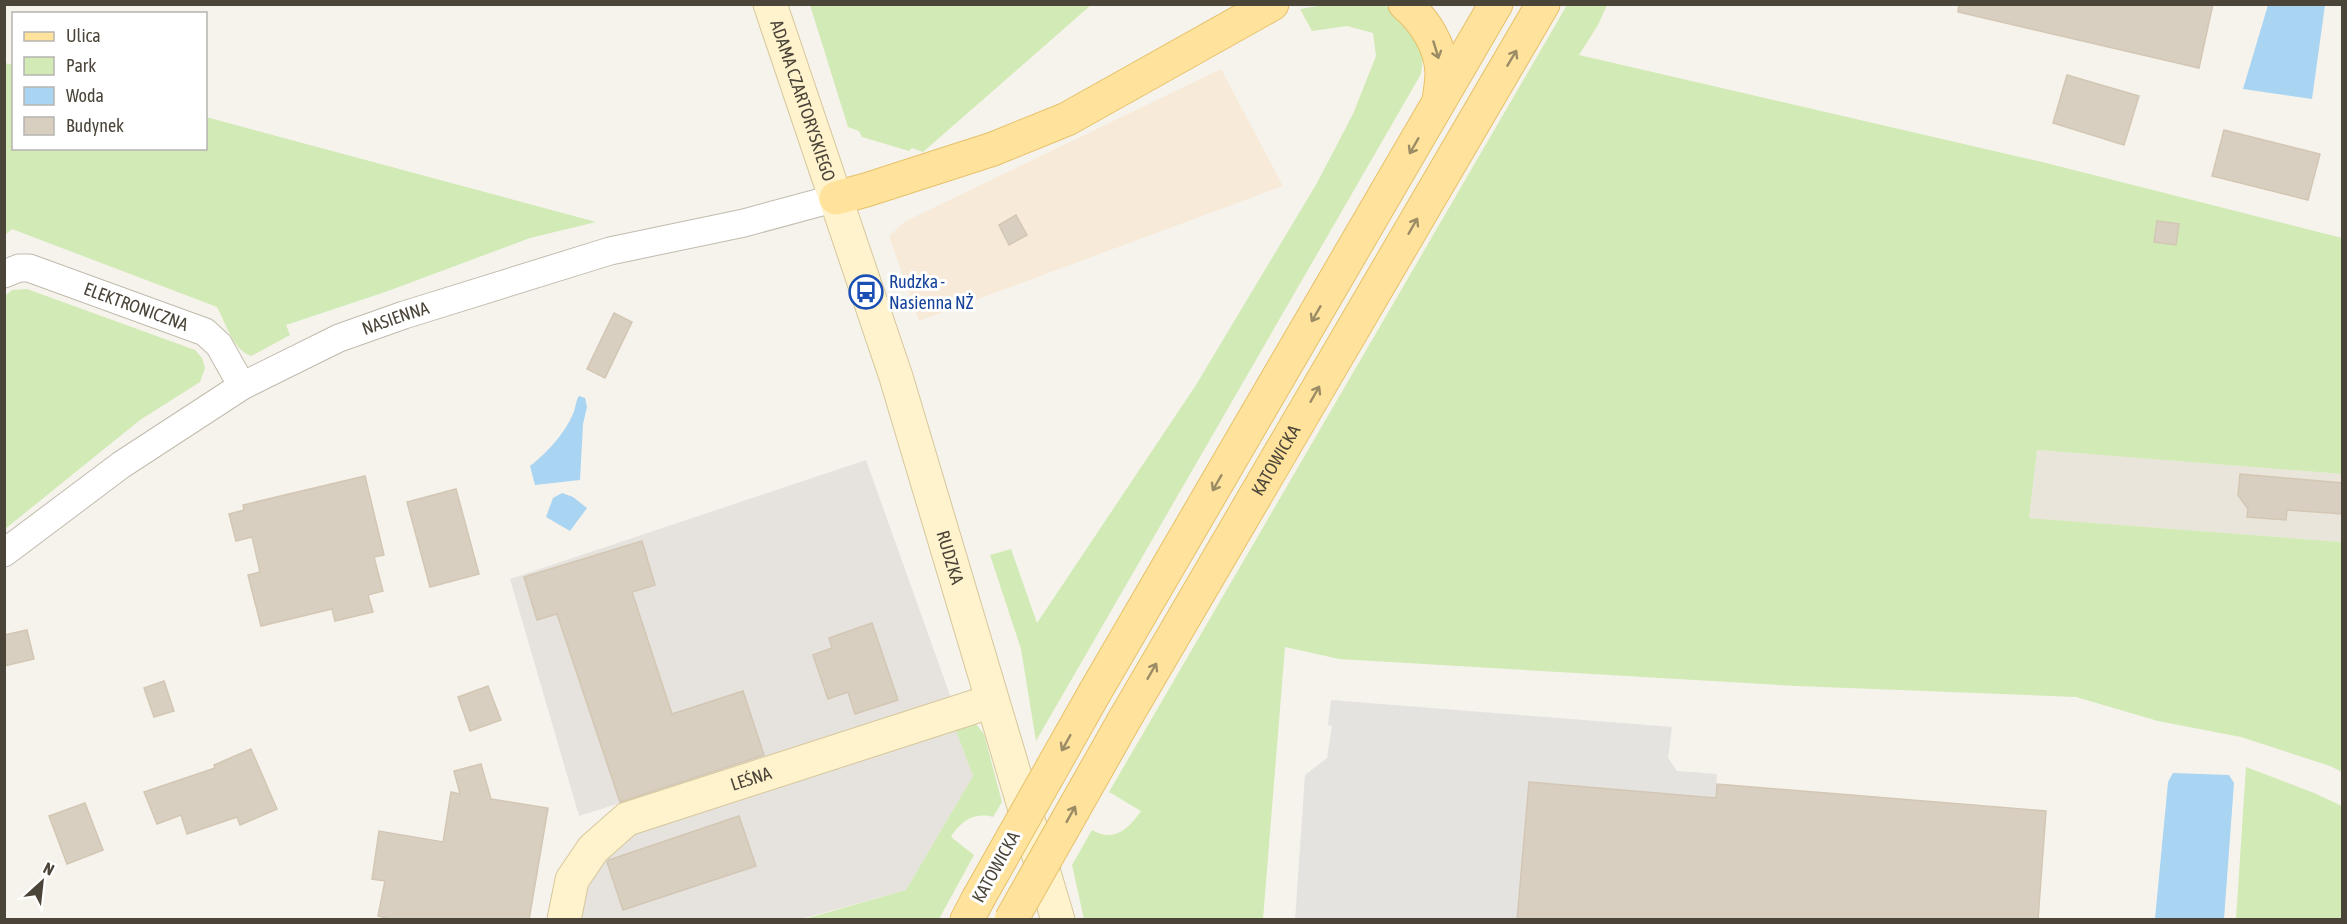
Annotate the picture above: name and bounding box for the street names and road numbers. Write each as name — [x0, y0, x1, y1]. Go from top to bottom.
street label: ADAMA CZARTORYSKIEGO — [766, 17, 840, 184]
street label: ELEKTRONICZNA — [81, 278, 191, 335]
street label: NASIENNA — [359, 297, 432, 339]
street label: KATOWICKA — [1247, 421, 1304, 499]
street label: RUDZKA — [932, 528, 968, 587]
street label: LEŚNA — [728, 762, 774, 795]
street label: KATOWICKA — [967, 827, 1024, 906]

